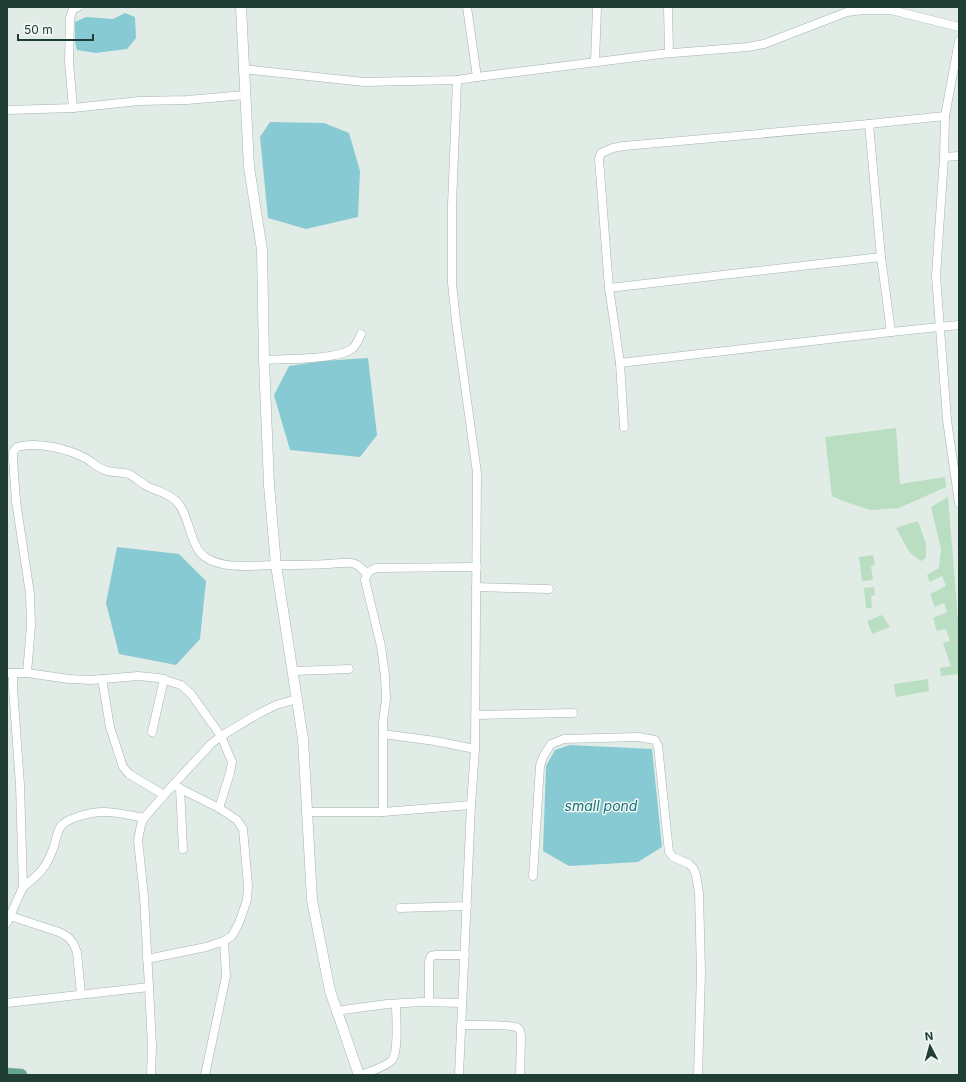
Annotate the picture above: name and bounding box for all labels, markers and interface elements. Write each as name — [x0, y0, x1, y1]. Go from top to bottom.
scale bar — [18, 16, 93, 42]
text: 50 m — [24, 22, 53, 37]
water label: small pond — [565, 797, 638, 814]
north arrow — [910, 1026, 950, 1066]
text: N — [924, 1029, 934, 1043]

